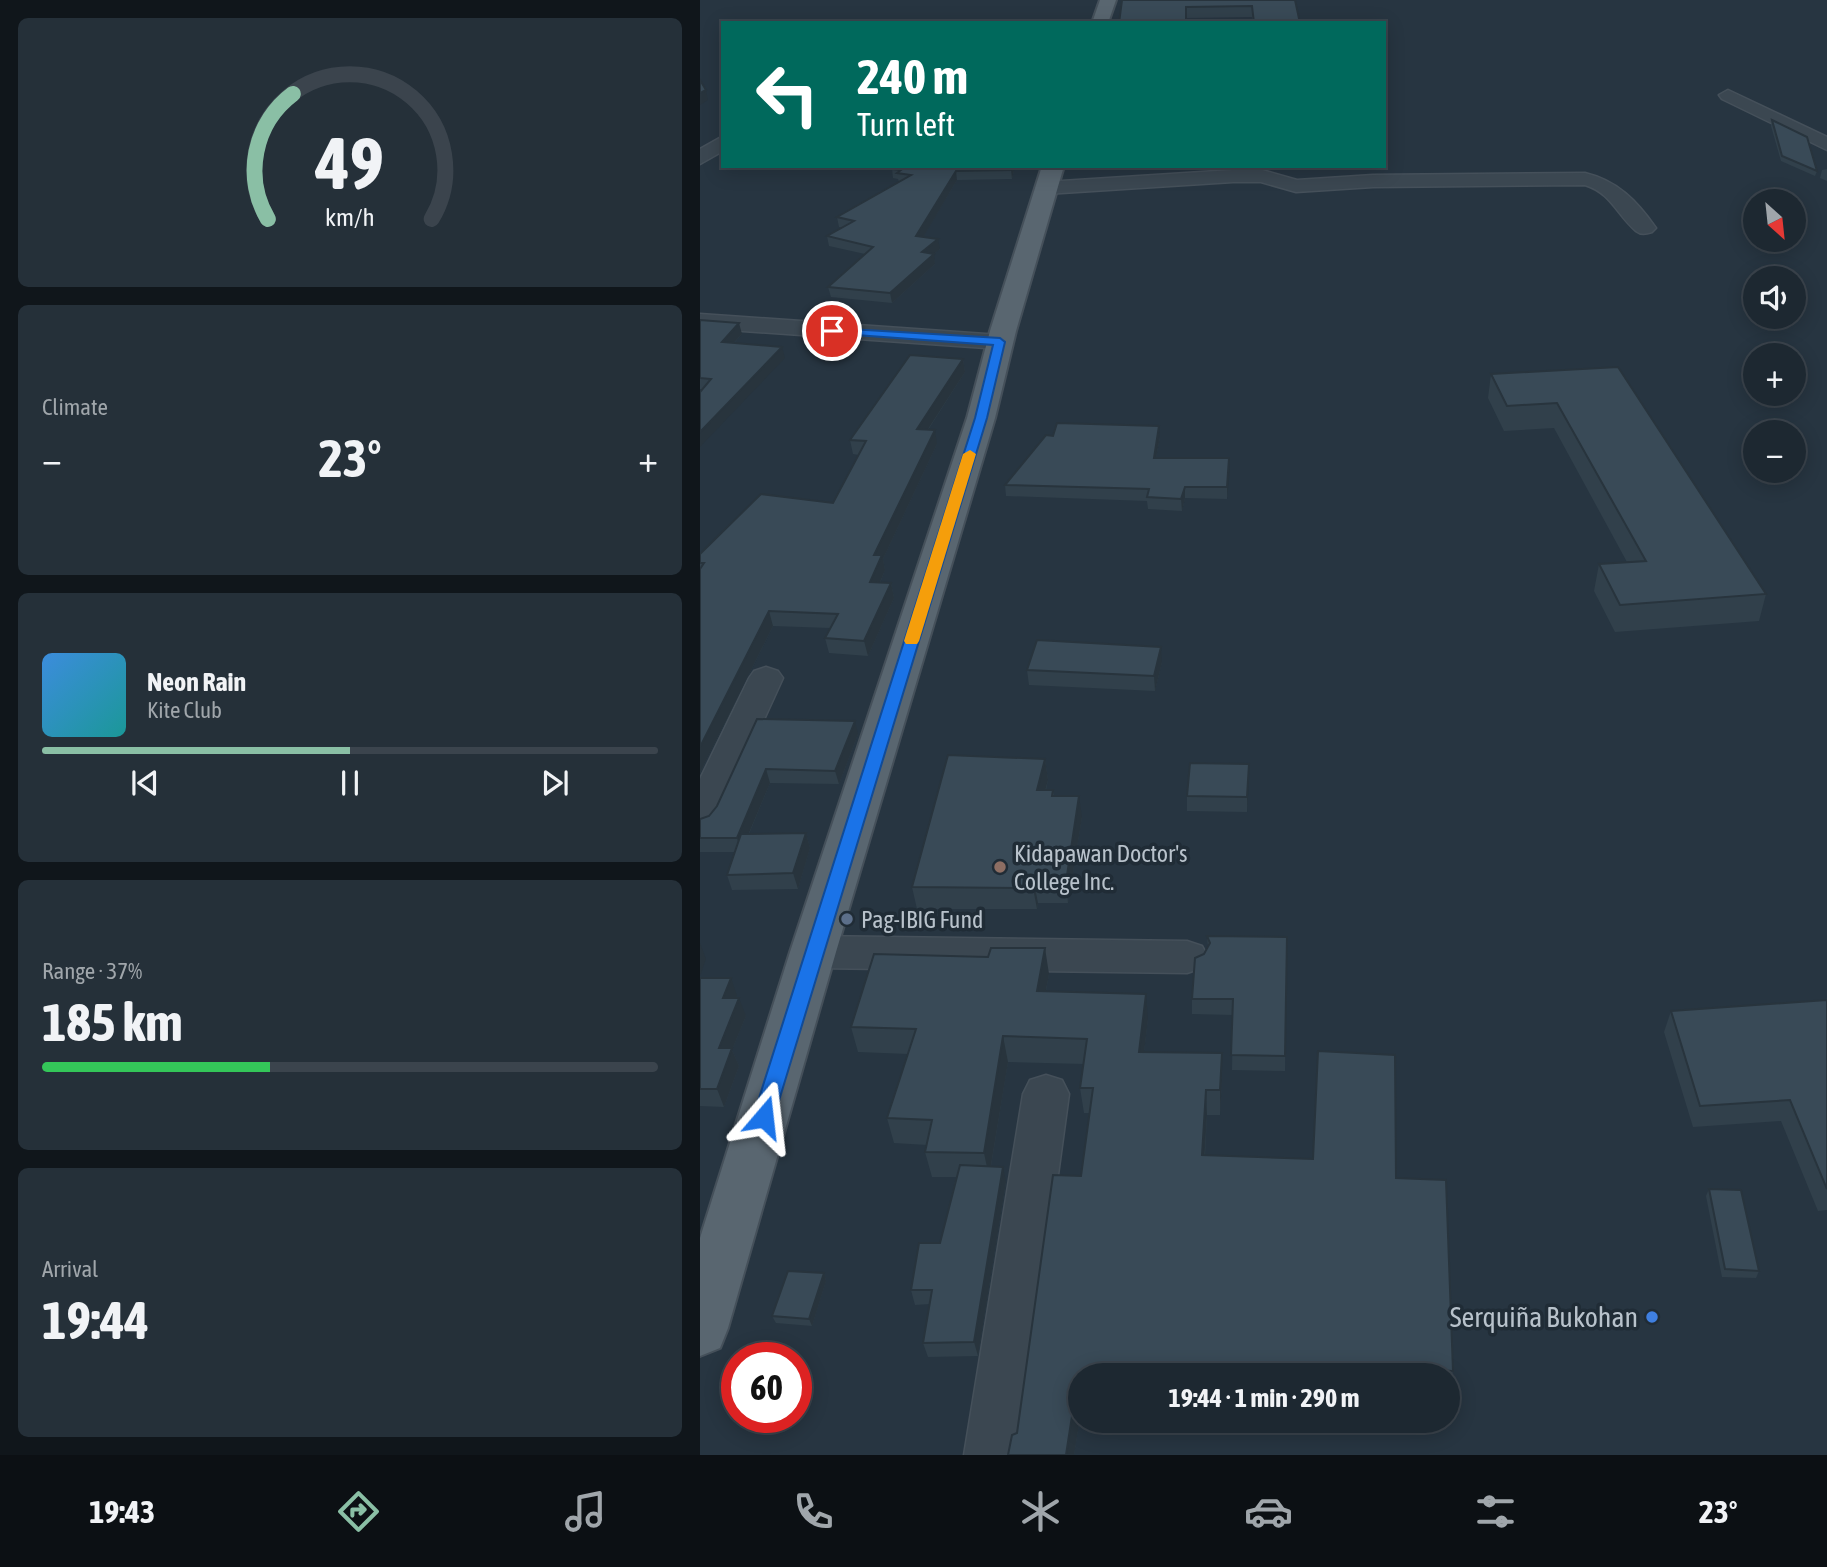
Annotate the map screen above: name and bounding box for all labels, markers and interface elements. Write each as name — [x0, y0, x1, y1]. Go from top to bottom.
text: 240 m — [857, 48, 968, 104]
icon: left — [742, 49, 833, 140]
text: Turn left — [857, 106, 955, 143]
text: 49 — [315, 121, 384, 204]
north arrow — [1743, 189, 1806, 252]
map controls — [1743, 189, 1806, 483]
text: km/h — [325, 203, 375, 231]
button: sound — [1743, 266, 1806, 329]
pin — [802, 301, 862, 361]
icon: arrive — [813, 312, 851, 350]
button: + — [1743, 343, 1806, 406]
text: Climate — [42, 394, 108, 420]
button: − — [1743, 420, 1806, 483]
text: 23° — [318, 428, 382, 488]
text: − — [42, 437, 62, 480]
text: + — [638, 437, 658, 480]
text: Neon Rain — [147, 667, 246, 697]
text: Kite Club — [147, 697, 222, 723]
icon: previous — [126, 764, 164, 802]
icon: pause — [331, 764, 369, 802]
icon: next — [536, 764, 574, 802]
place label: Kidapawan Doctor's College Inc. — [1014, 840, 1188, 895]
marker: Kidapawan Doctor's College Inc. — [992, 859, 1008, 875]
place label: Pag-IBIG Fund — [861, 906, 983, 933]
marker: Pag-IBIG Fund — [839, 911, 855, 927]
text: Range · 37% — [42, 958, 142, 984]
text: 185 km — [42, 992, 183, 1052]
position arrow — [727, 1080, 801, 1154]
text: Arrival — [42, 1256, 98, 1282]
text: 19:44 — [42, 1290, 149, 1350]
place label: Serquiña Bukohan — [1450, 1301, 1638, 1333]
marker: Serquiña Bukohan — [1644, 1309, 1660, 1325]
speed limit sign: 60 — [721, 1342, 812, 1433]
text: 19:44 · 1 min · 290 m — [1169, 1383, 1359, 1413]
icon: directions — [334, 1487, 383, 1536]
icon: music — [561, 1487, 610, 1536]
icon: phone — [789, 1487, 838, 1536]
icon: climate — [1016, 1487, 1065, 1536]
icon: car — [1244, 1487, 1293, 1536]
icon: filters — [1471, 1487, 1520, 1536]
text: 19:43 — [89, 1493, 155, 1530]
text: 23° — [1699, 1493, 1738, 1530]

